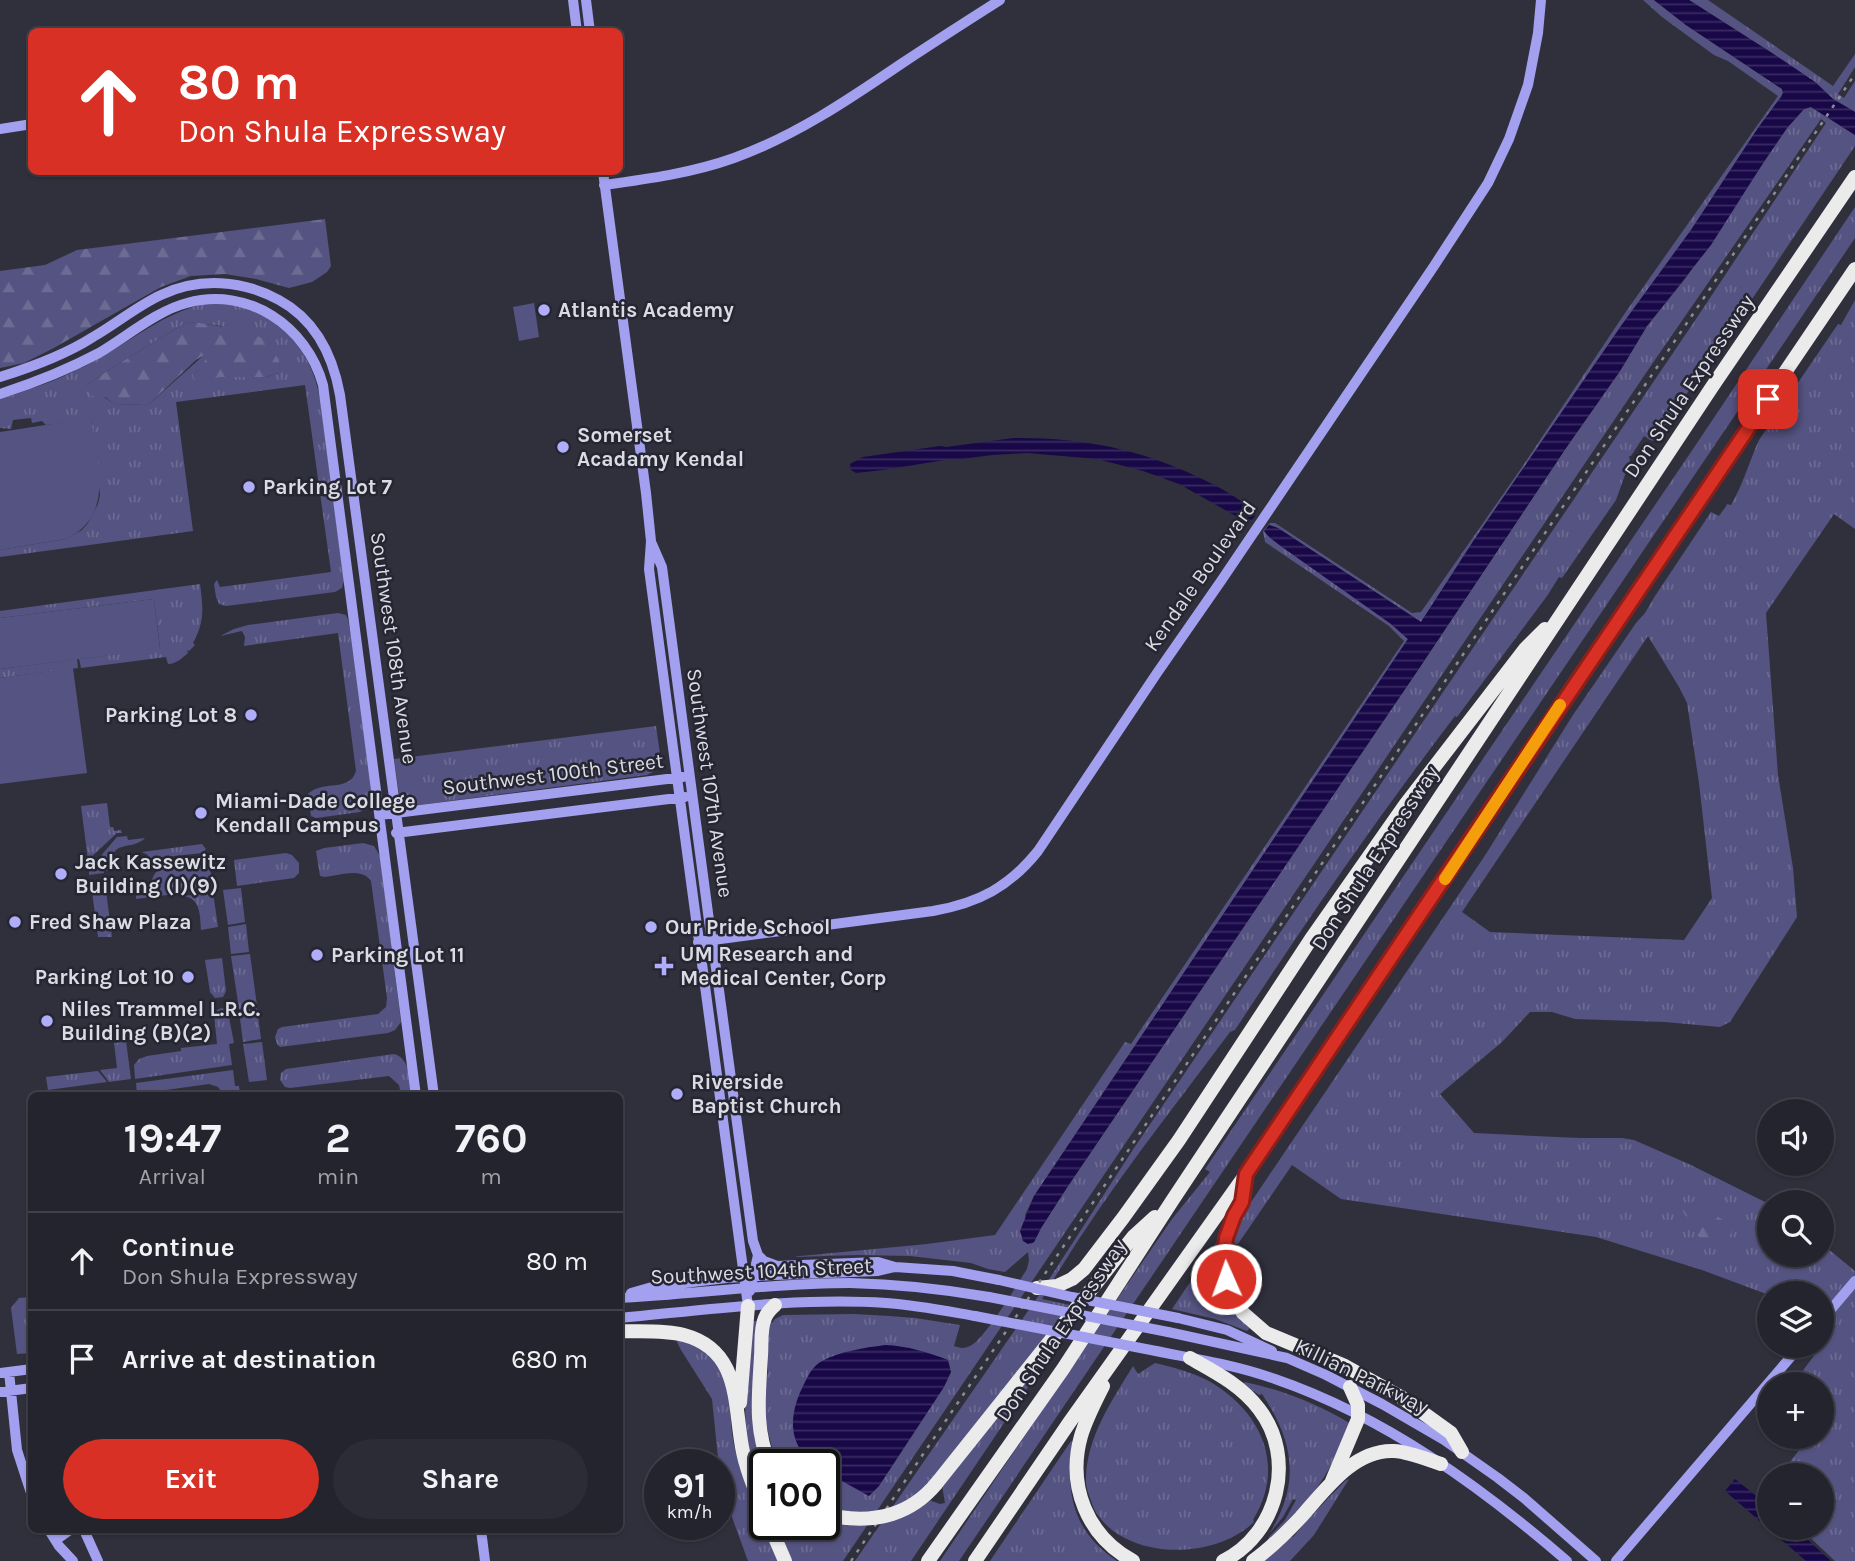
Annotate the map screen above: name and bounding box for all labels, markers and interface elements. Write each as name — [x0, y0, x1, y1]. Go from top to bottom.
text: 80 m — [178, 54, 300, 111]
icon: ahead — [63, 56, 154, 147]
text: Don Shula Expressway — [178, 113, 506, 150]
street label: Don Shula Expressway — [1619, 290, 1759, 482]
place label: Atlantis Academy — [558, 298, 734, 322]
marker: Atlantis Academy — [536, 302, 552, 318]
pin — [1738, 369, 1798, 429]
icon: arrive — [1749, 380, 1787, 418]
place label: Somerset Acadamy Kendal — [577, 423, 744, 471]
marker: Somerset Acadamy Kendal — [555, 439, 571, 455]
place label: Parking Lot 7 — [263, 475, 393, 499]
marker: Parking Lot 7 — [241, 479, 257, 495]
street label: Kendale Boulevard — [1139, 496, 1261, 656]
street label: Southwest 108th Avenue — [366, 530, 422, 766]
street label: Southwest 107th Avenue — [682, 667, 738, 899]
place label: Parking Lot 8 — [105, 703, 237, 727]
marker: Parking Lot 8 — [243, 707, 259, 723]
street label: Southwest 100th Street — [441, 749, 665, 799]
street label: Don Shula Expressway — [1306, 761, 1444, 955]
place label: Miami-Dade College Kendall Campus — [215, 789, 416, 837]
marker: Miami-Dade College Kendall Campus — [193, 805, 209, 821]
place label: Jack Kassewitz Building (I)(9) — [75, 850, 226, 898]
marker: Jack Kassewitz Building (I)(9) — [53, 866, 69, 882]
place label: Fred Shaw Plaza — [29, 910, 192, 934]
marker: Fred Shaw Plaza — [7, 914, 23, 930]
place label: Our Pride School — [665, 915, 830, 939]
marker: Our Pride School — [643, 919, 659, 935]
place label: UM Research and Medical Center, Corp — [680, 942, 886, 990]
place label: Parking Lot 11 — [331, 943, 464, 967]
marker: Parking Lot 11 — [309, 947, 325, 963]
marker: UM Research and Medical Center, Corp — [654, 956, 674, 976]
place label: Parking Lot 10 — [35, 965, 174, 989]
marker: Parking Lot 10 — [180, 969, 196, 985]
place label: Niles Trammel L.R.C. Building (B)(2) — [61, 997, 260, 1045]
marker: Niles Trammel L.R.C. Building (B)(2) — [39, 1013, 55, 1029]
place label: Riverside Baptist Church — [691, 1070, 842, 1118]
marker: Riverside Baptist Church — [669, 1086, 685, 1102]
map controls — [1757, 1099, 1834, 1540]
button: sound — [1757, 1099, 1834, 1176]
text: 19:47 — [123, 1113, 221, 1163]
text: 2 — [325, 1113, 351, 1163]
text: 760 — [455, 1113, 527, 1163]
text: Arrival — [139, 1163, 206, 1190]
text: min — [317, 1163, 359, 1190]
text: m — [480, 1163, 502, 1190]
button: search — [1757, 1190, 1834, 1267]
text: Continue — [122, 1232, 234, 1263]
street label: Don Shula Expressway — [991, 1234, 1131, 1426]
icon: ahead — [63, 1242, 101, 1280]
position arrow — [1189, 1242, 1263, 1316]
text: 80 m — [526, 1246, 588, 1277]
street label: Southwest 104th Street — [650, 1253, 872, 1289]
text: Don Shula Expressway — [122, 1263, 358, 1290]
button: layers — [1757, 1281, 1834, 1358]
street label: Killian Parkway — [1291, 1333, 1433, 1419]
icon: arrive — [63, 1340, 101, 1378]
text: Arrive at destination — [122, 1344, 376, 1375]
text: 680 m — [511, 1344, 588, 1375]
button: + — [1757, 1372, 1834, 1449]
button: Exit — [63, 1439, 319, 1519]
button: Share — [333, 1439, 588, 1519]
speed limit sign: 100 — [749, 1449, 840, 1540]
button: − — [1757, 1463, 1834, 1540]
text: 91 — [673, 1465, 706, 1506]
text: km/h — [667, 1501, 712, 1523]

